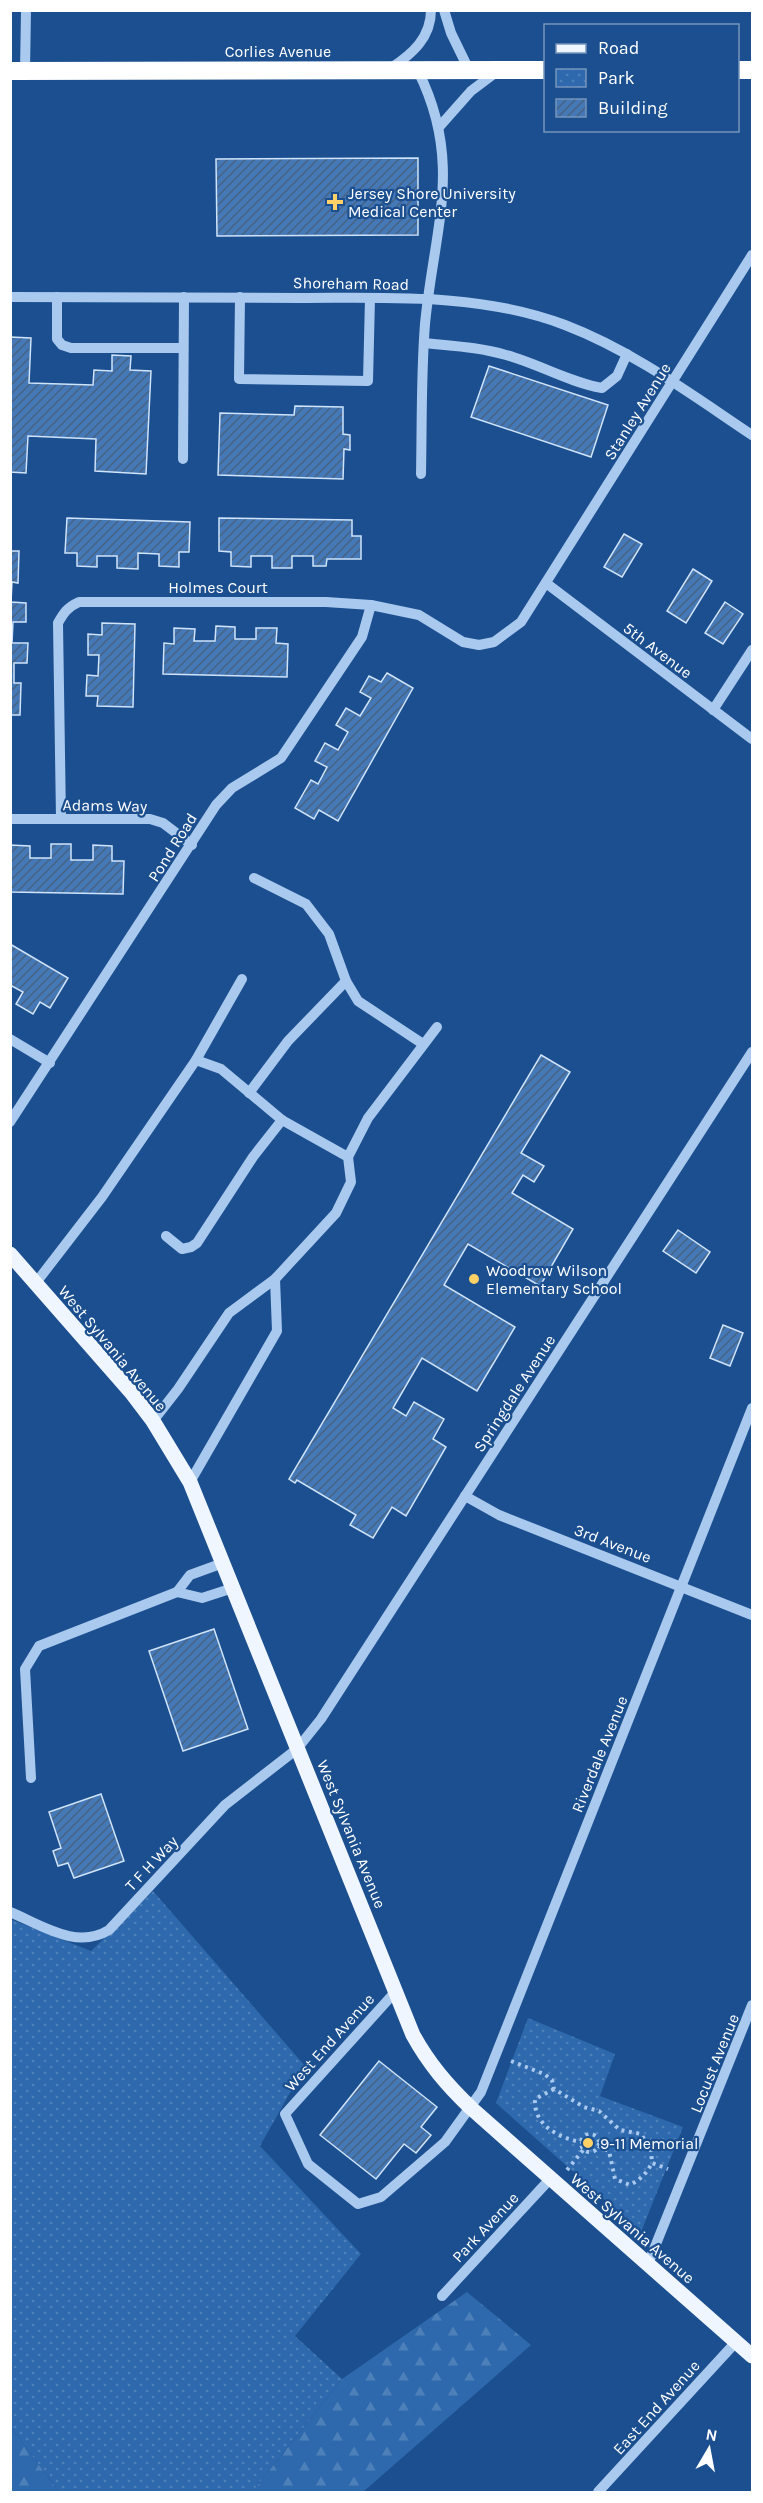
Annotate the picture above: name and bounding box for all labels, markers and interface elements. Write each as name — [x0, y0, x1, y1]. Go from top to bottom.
legend — [544, 24, 739, 132]
text: Road — [598, 37, 639, 59]
street label: Corlies Avenue — [225, 42, 331, 61]
text: Park — [598, 67, 635, 89]
text: Building — [598, 97, 668, 119]
place label: Jersey Shore University Medical Center — [348, 184, 516, 221]
marker: Jersey Shore University Medical Center — [326, 193, 344, 211]
street label: Shoreham Road — [293, 273, 409, 294]
street label: Stanley Avenue — [600, 359, 675, 463]
street label: Holmes Court — [168, 578, 268, 597]
street label: 5th Avenue — [620, 618, 696, 682]
street label: Adams Way — [62, 795, 148, 816]
street label: Pond Road — [144, 809, 201, 885]
place label: Woodrow Wilson Elementary School — [486, 1261, 622, 1298]
marker: Woodrow Wilson Elementary School — [467, 1272, 481, 1286]
street label: West Sylvania Avenue — [54, 1282, 171, 1415]
street label: Springdale Avenue — [469, 1331, 559, 1455]
street label: 3rd Avenue — [572, 1520, 654, 1567]
street label: Riverdale Avenue — [567, 1693, 632, 1815]
street label: West Sylvania Avenue — [313, 1757, 390, 1911]
street label: T F H Way — [121, 1831, 182, 1895]
street label: West End Avenue — [281, 1990, 378, 2095]
street label: Locust Avenue — [686, 2011, 743, 2115]
place label: 9-11 Memorial — [600, 2134, 699, 2153]
marker: 9-11 Memorial — [581, 2136, 595, 2150]
street label: West Sylvania Avenue — [567, 2169, 699, 2287]
street label: Park Avenue — [448, 2188, 523, 2266]
street label: East End Avenue — [609, 2356, 704, 2459]
north arrow — [679, 2419, 739, 2479]
text: N — [704, 2424, 719, 2445]

